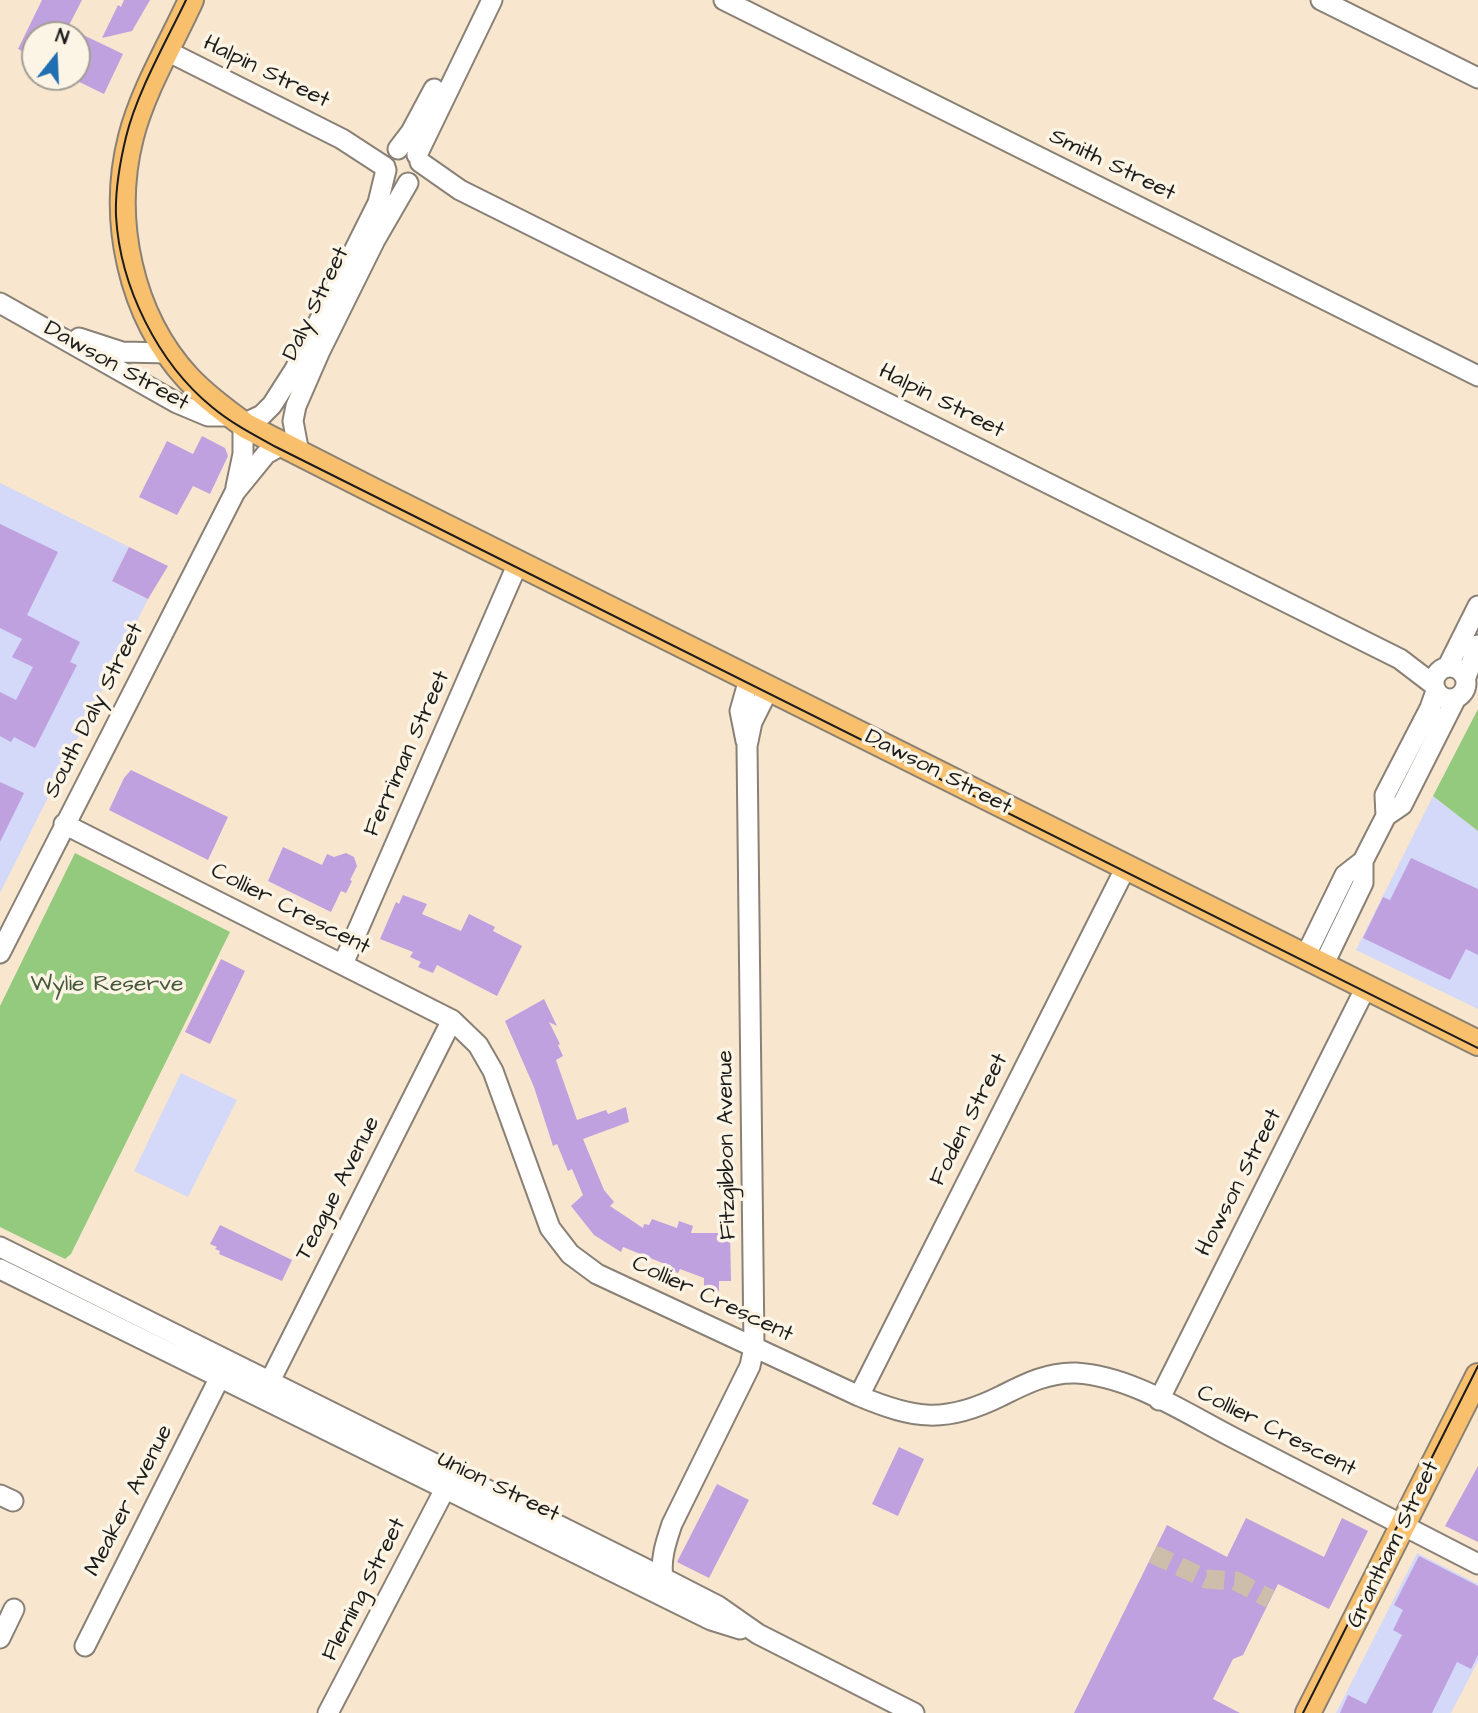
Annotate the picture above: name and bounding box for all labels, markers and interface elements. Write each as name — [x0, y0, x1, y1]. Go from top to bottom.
north arrow — [21, 21, 91, 91]
text: N — [52, 23, 72, 52]
street label: Halpin Street — [198, 31, 334, 115]
street label: Smith Street — [1044, 124, 1180, 208]
street label: Daly Street — [278, 243, 356, 365]
street label: Dawson Street — [39, 316, 193, 418]
street label: Halpin Street — [874, 359, 1008, 445]
street label: South Daly Street — [39, 619, 151, 803]
street label: Ferriman Street — [359, 667, 457, 841]
street label: Dawson Street — [860, 724, 1016, 822]
street label: Collier Crescent — [206, 858, 374, 962]
park label: Wylie Reserve — [31, 971, 183, 999]
street label: Foden Street — [925, 1049, 1015, 1191]
street label: Fitzgibbon Avenue — [713, 1050, 743, 1240]
street label: Howson Street — [1191, 1105, 1289, 1261]
street label: Teague Avenue — [291, 1112, 387, 1266]
street label: Collier Crescent — [627, 1251, 797, 1349]
street label: Collier Crescent — [1192, 1380, 1360, 1484]
street label: Meaker Avenue — [80, 1421, 180, 1581]
street label: Union Street — [432, 1447, 564, 1529]
street label: Grantham Street — [1342, 1457, 1446, 1633]
street label: Fleming Street — [317, 1514, 413, 1666]

